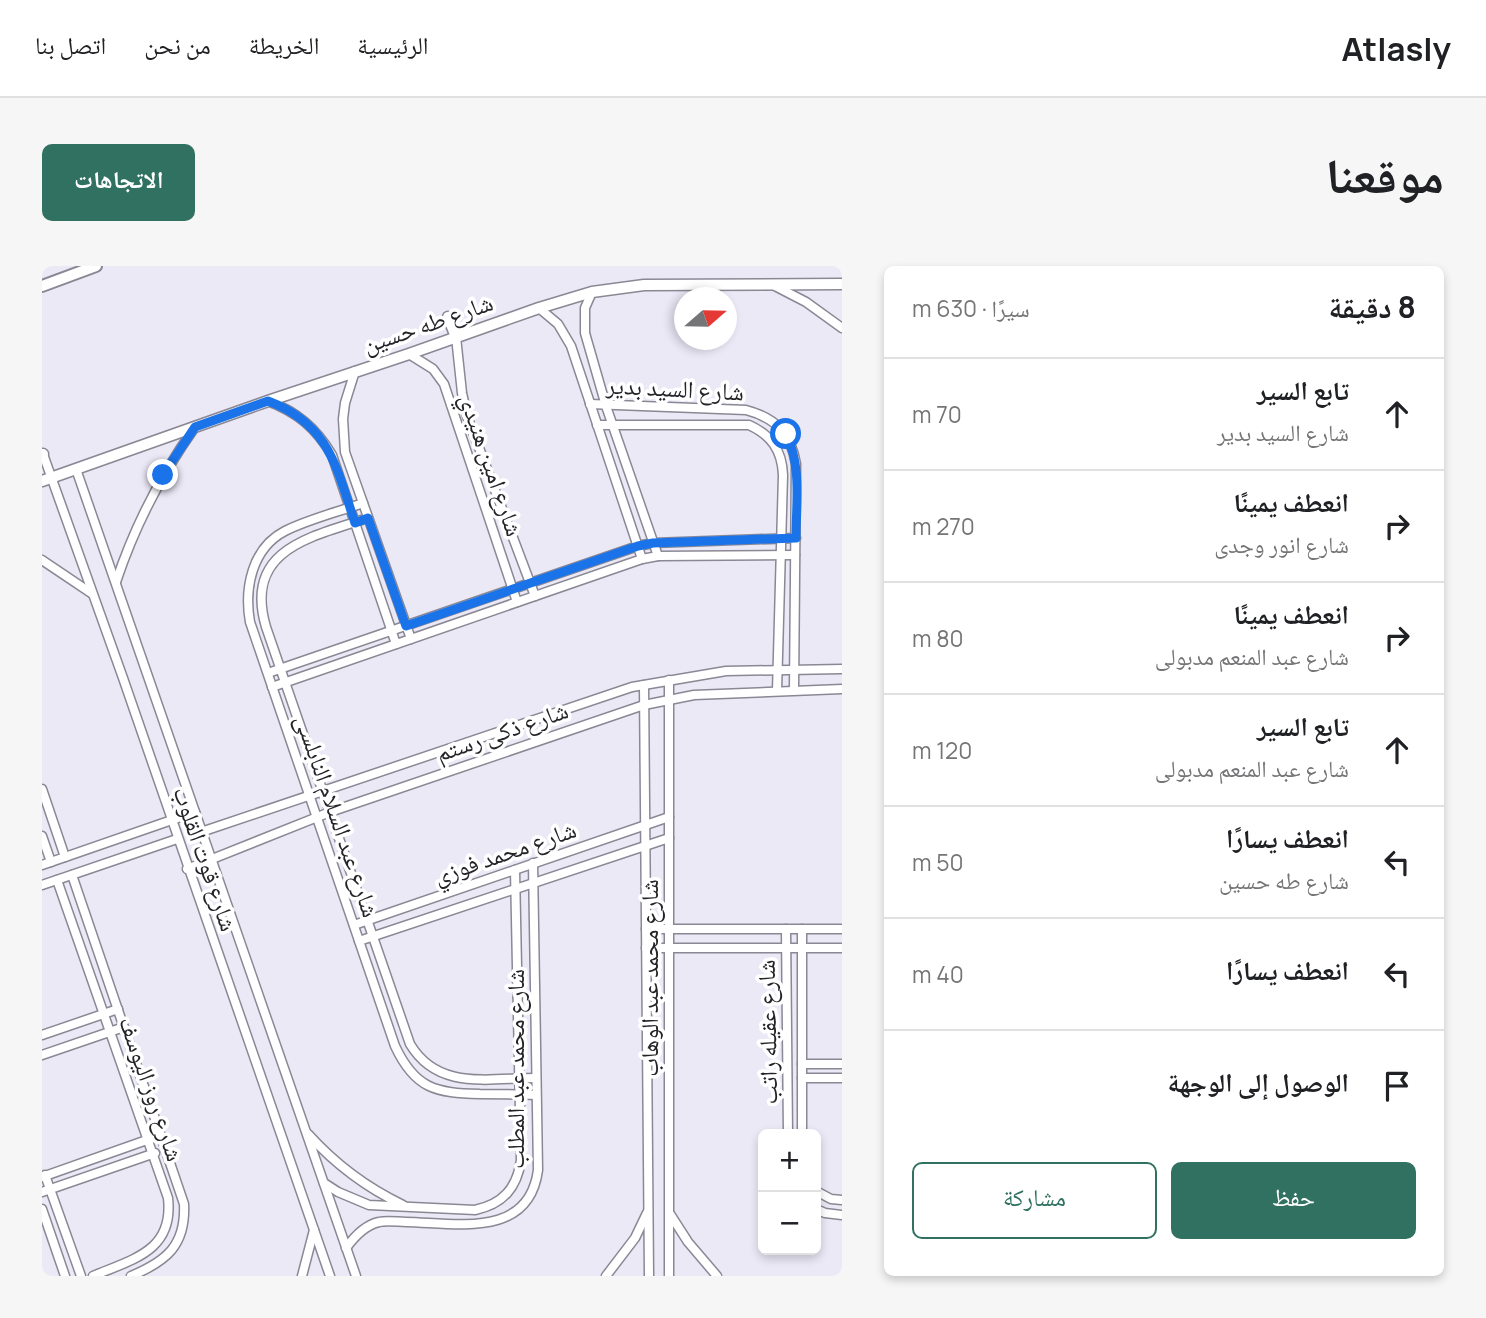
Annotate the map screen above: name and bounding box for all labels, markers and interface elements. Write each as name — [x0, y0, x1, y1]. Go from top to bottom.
text: Atlasly — [1341, 26, 1451, 71]
text: اتصل بنا — [35, 28, 106, 61]
text: من نحن — [144, 28, 211, 61]
text: الخريطة — [249, 28, 319, 61]
text: الرئيسية — [357, 28, 429, 61]
text: موقعنا — [1326, 141, 1444, 208]
button: الاتجاهات — [42, 144, 195, 221]
street label: شارع طه حسين — [358, 285, 497, 360]
text: 8 دقيقة — [1329, 286, 1416, 327]
north arrow — [674, 287, 737, 350]
text: سيرًا · 630 m — [912, 292, 1030, 324]
street label: شارع السيد بدير — [604, 367, 745, 408]
text: تابع السير — [1257, 372, 1349, 408]
street label: شارع امين هنيدي — [449, 389, 532, 541]
icon: ahead — [1378, 395, 1416, 433]
text: 70 m — [912, 398, 962, 430]
text: شارع السيد بدير — [1217, 416, 1349, 448]
route start — [770, 418, 801, 449]
route end — [147, 459, 178, 490]
text: انعطف يمينًا — [1234, 484, 1349, 520]
icon: right — [1378, 507, 1416, 545]
text: 270 m — [912, 510, 975, 542]
text: شارع انور وجدى — [1214, 528, 1349, 560]
text: انعطف يمينًا — [1234, 596, 1349, 632]
icon: right — [1378, 619, 1416, 657]
text: 80 m — [912, 622, 964, 654]
text: شارع عبد المنعم مدبولى — [1155, 640, 1349, 672]
street label: شارع ذكى رستم — [431, 693, 572, 770]
text: تابع السير — [1257, 708, 1349, 744]
street label: شارع عبد السلام النابلسى — [287, 710, 389, 922]
icon: ahead — [1378, 731, 1416, 769]
text: 120 m — [912, 734, 972, 766]
text: شارع عبد المنعم مدبولى — [1155, 752, 1349, 784]
street label: شارع قوت القلوب — [166, 782, 247, 935]
street label: شارع محمد فوزي — [429, 812, 582, 895]
text: انعطف يسارًا — [1226, 820, 1349, 856]
icon: left — [1378, 843, 1416, 881]
text: 50 m — [912, 846, 963, 878]
text: شارع طه حسين — [1219, 864, 1349, 896]
street label: شارع محمد عبد الوهاب — [632, 879, 665, 1077]
text: انعطف يسارًا — [1226, 952, 1349, 988]
icon: left — [1378, 955, 1416, 993]
text: 40 m — [912, 958, 964, 990]
street label: شارع عقيله راتب — [749, 959, 784, 1105]
street label: شارع محمد عبد المطلب — [498, 969, 531, 1169]
street label: شارع روز اليوسف — [112, 1012, 193, 1165]
text: الوصول إلى الوجهة — [1168, 1064, 1349, 1100]
icon: arrive — [1378, 1067, 1416, 1105]
map controls — [758, 1129, 821, 1255]
button: + — [758, 1129, 821, 1192]
button: مشاركة — [912, 1162, 1157, 1239]
button: حفظ — [1171, 1162, 1416, 1239]
button: − — [758, 1192, 821, 1255]

